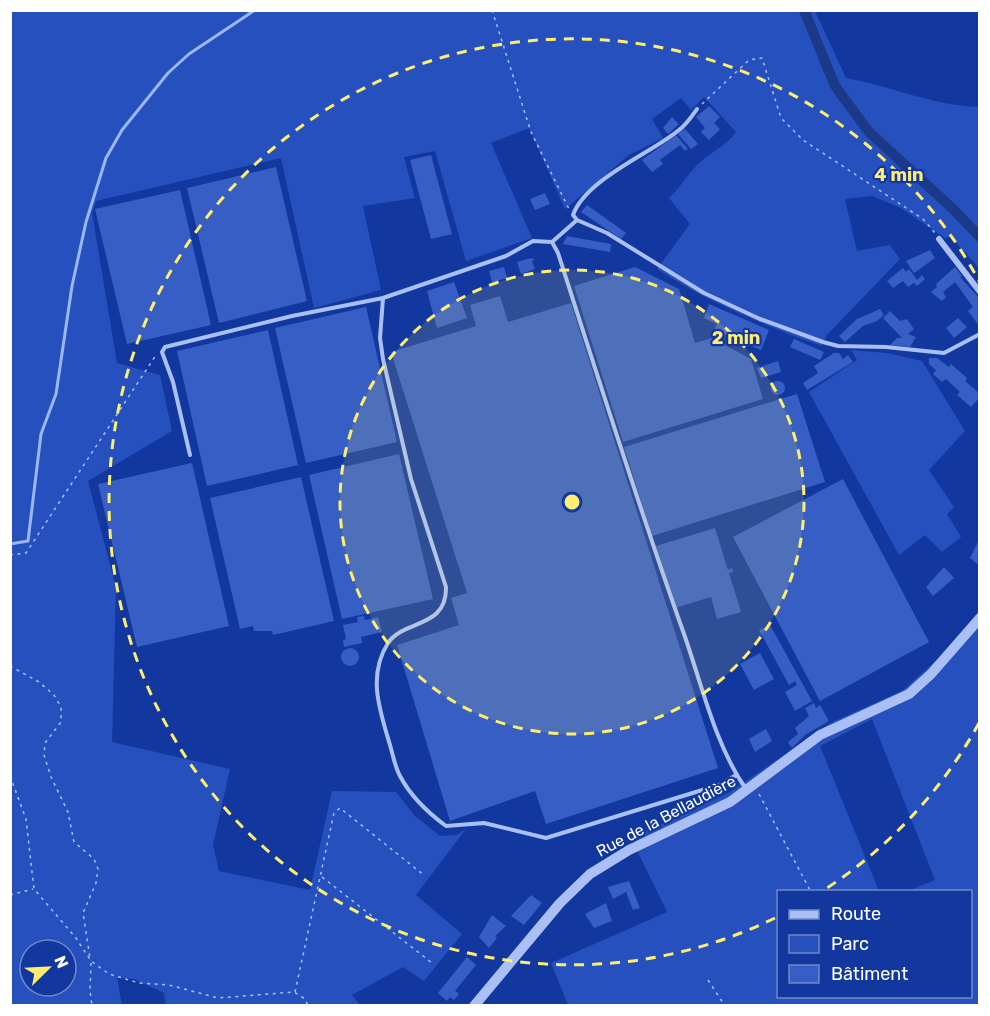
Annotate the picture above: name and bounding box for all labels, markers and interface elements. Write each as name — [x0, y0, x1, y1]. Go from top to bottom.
text: 4 min — [874, 164, 924, 186]
text: 2 min — [712, 327, 760, 349]
centre of rings — [562, 492, 582, 512]
street label: Rue de la Bellaudière — [593, 771, 739, 861]
legend — [777, 890, 972, 998]
text: Route — [831, 903, 881, 925]
text: Parc — [831, 933, 869, 955]
north arrow — [18, 938, 78, 998]
text: N — [50, 953, 72, 971]
text: Bâtiment — [831, 963, 908, 985]

